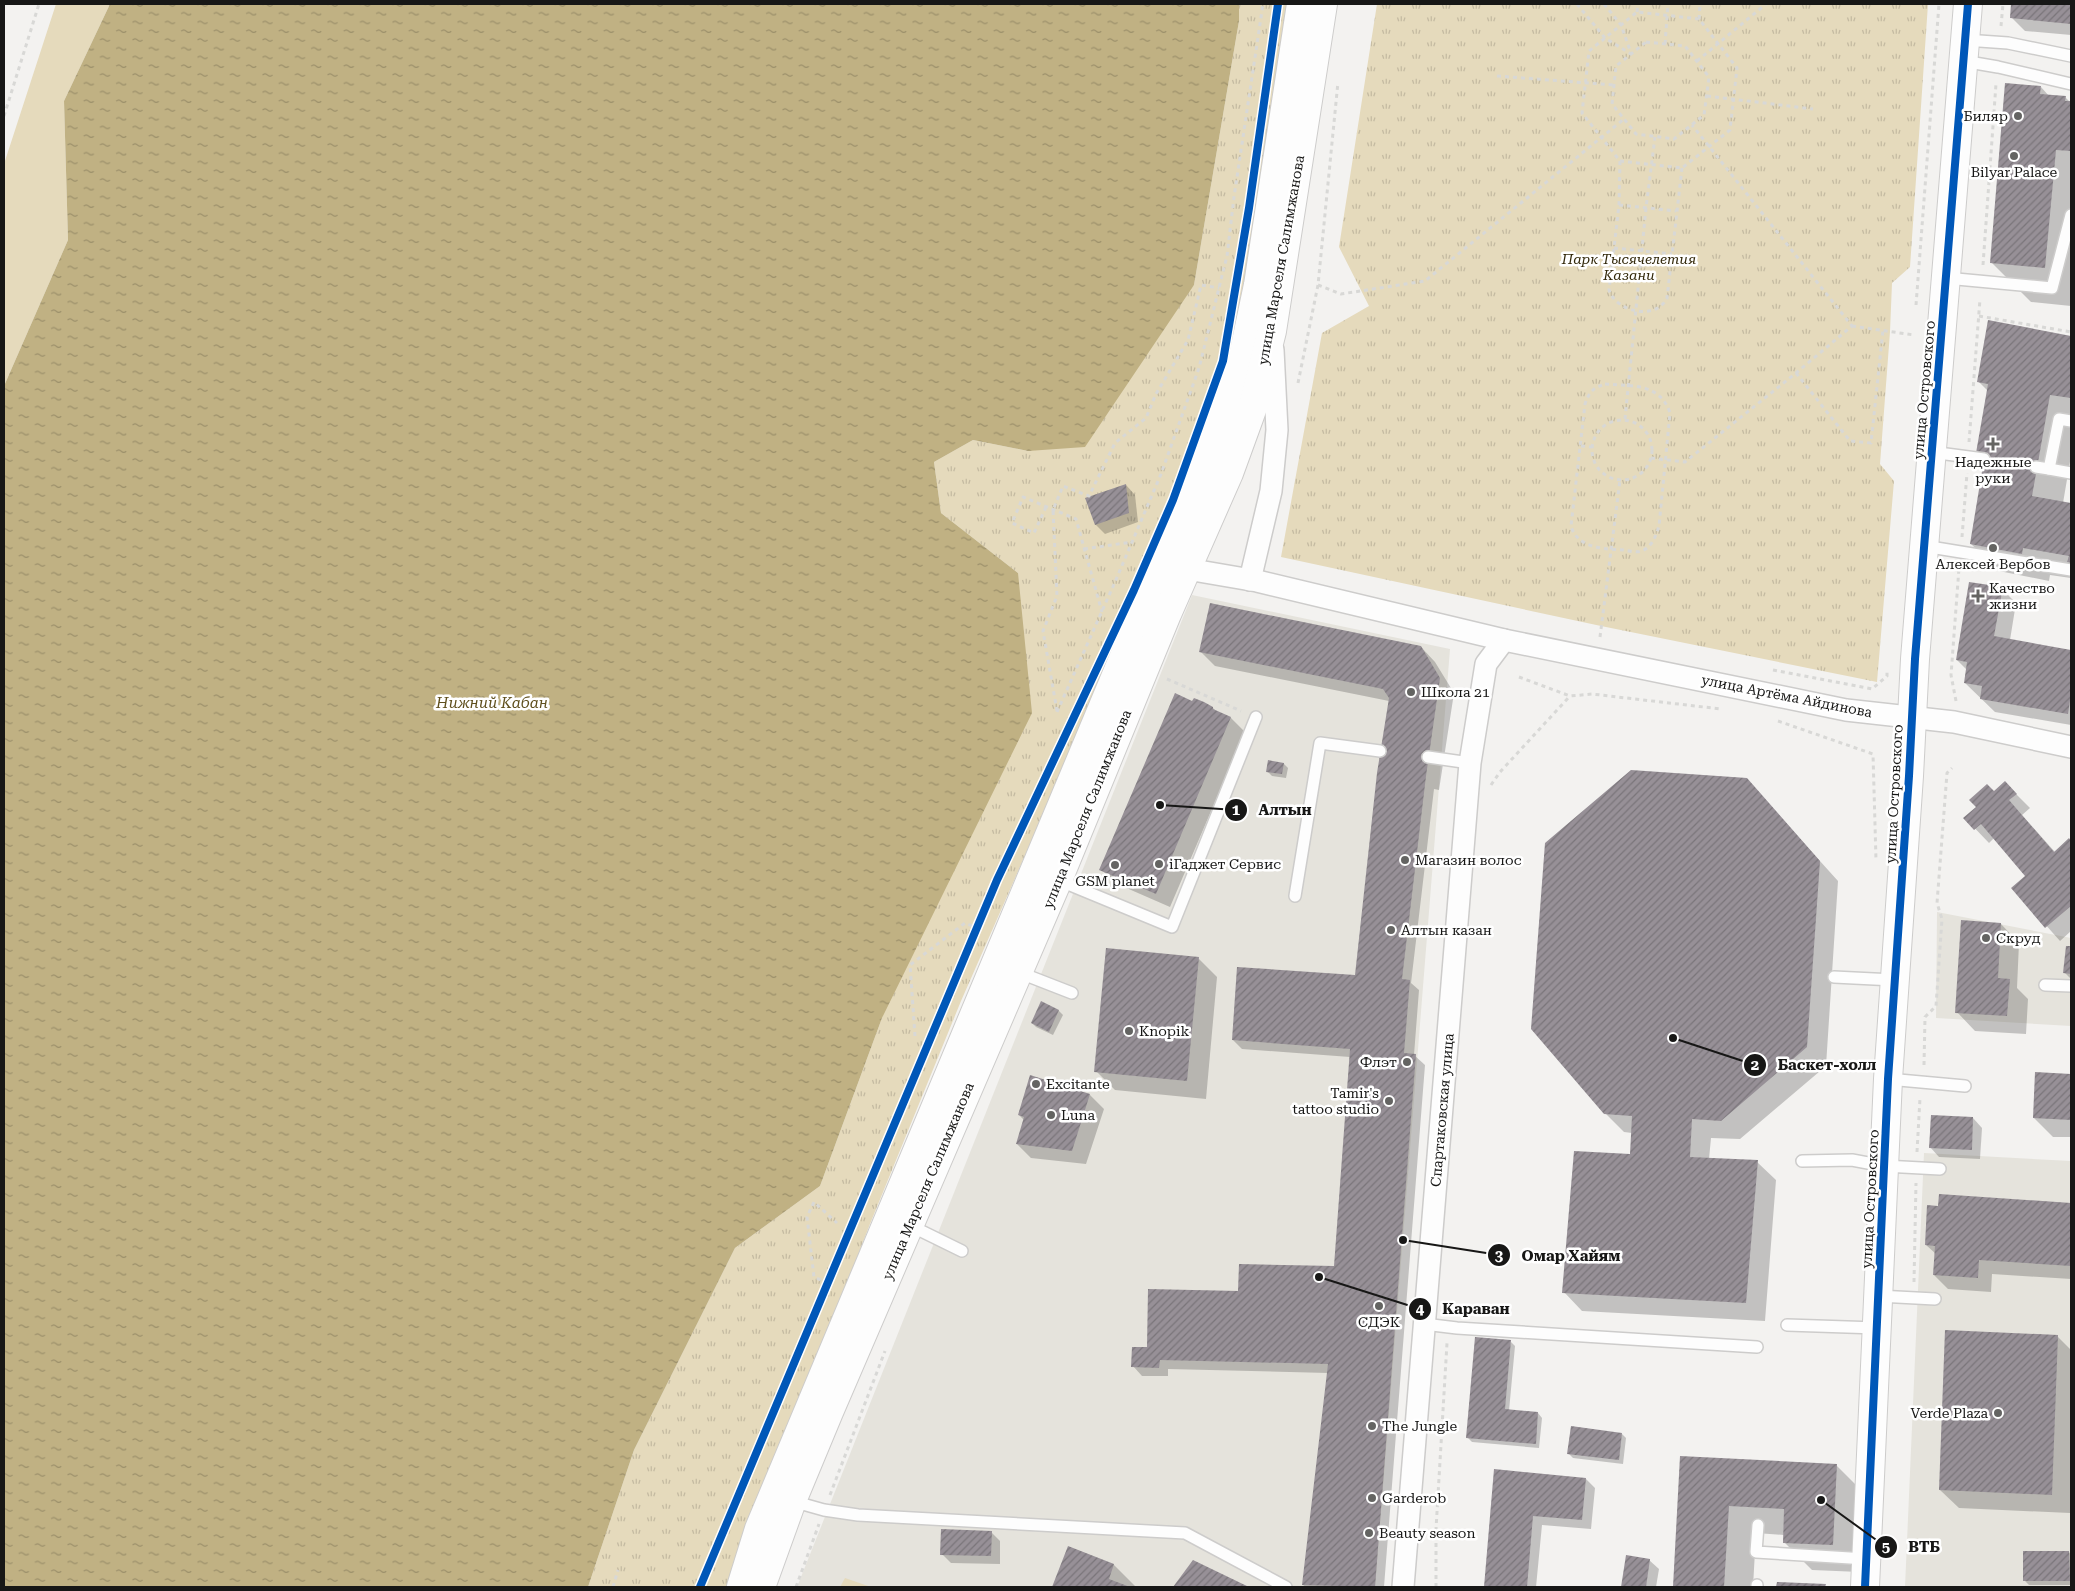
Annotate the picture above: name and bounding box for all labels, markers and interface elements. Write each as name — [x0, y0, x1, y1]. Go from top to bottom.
place label: Биляр — [1963, 108, 2008, 124]
marker: Биляр — [2012, 110, 2024, 122]
marker: Bilyar Palace — [2008, 150, 2020, 162]
street label: улица Марселя Салимжанова — [1255, 153, 1307, 366]
place label: Bilyar Palace — [1971, 164, 2058, 180]
park label: Парк Тысячелетия Казани — [1561, 251, 1696, 283]
street label: улица Островского — [1910, 320, 1938, 460]
marker: Надежные руки — [1986, 437, 2000, 451]
place label: Надежные руки — [1955, 454, 2032, 486]
marker: Алексей Вербов — [1987, 542, 1999, 554]
place label: Алексей Вербов — [1936, 556, 2051, 572]
place label: Качество жизни — [1989, 580, 2055, 612]
marker: Качество жизни — [1971, 589, 1985, 603]
street label: улица Артёма Айдинова — [1700, 672, 1874, 720]
place label: Школа 21 — [1421, 684, 1490, 700]
marker: Школа 21 — [1405, 686, 1417, 698]
water label: Нижний Кабан — [435, 694, 548, 712]
street label: улица Марселя Салимжанова — [1040, 707, 1134, 911]
street label: улица Островского — [1882, 724, 1906, 864]
callout: Алтын — [1223, 795, 1321, 825]
text: 1 — [1232, 801, 1241, 819]
text: Алтын — [1258, 801, 1312, 819]
place label: Магазин волос — [1415, 852, 1522, 868]
marker: Магазин волос — [1399, 854, 1411, 866]
place label: iГаджет Сервис — [1169, 856, 1281, 872]
marker: iГаджет Сервис — [1153, 858, 1165, 870]
marker: GSM planet — [1109, 859, 1121, 871]
place label: GSM planet — [1075, 873, 1155, 889]
place label: Алтын казан — [1401, 922, 1492, 938]
marker: Алтын казан — [1385, 924, 1397, 936]
place label: Скруд — [1996, 930, 2041, 946]
marker: Скруд — [1980, 932, 1992, 944]
place label: Knopik — [1139, 1023, 1189, 1039]
marker: Knopik — [1123, 1025, 1135, 1037]
street label: Спартаковская улица — [1427, 1032, 1457, 1187]
callout: Баскет-холл — [1743, 1050, 1887, 1080]
place label: Флэт — [1360, 1054, 1397, 1070]
marker: Флэт — [1401, 1056, 1413, 1068]
text: 2 — [1751, 1056, 1759, 1074]
text: Баскет-холл — [1778, 1056, 1876, 1074]
place label: Excitante — [1046, 1076, 1110, 1092]
marker: Excitante — [1030, 1078, 1042, 1090]
street label: улица Марселя Салимжанова — [879, 1080, 977, 1282]
place label: Tamir's tattoo studio — [1293, 1085, 1379, 1117]
marker: Tamir's tattoo studio — [1383, 1095, 1395, 1107]
place label: Luna — [1061, 1107, 1095, 1123]
marker: Luna — [1045, 1109, 1057, 1121]
street label: улица Островского — [1858, 1129, 1882, 1269]
callout: Омар Хайям — [1486, 1240, 1630, 1270]
text: 3 — [1495, 1247, 1504, 1265]
text: Омар Хайям — [1522, 1247, 1620, 1265]
callout: Караван — [1408, 1294, 1520, 1324]
marker: СДЭК — [1373, 1300, 1385, 1312]
text: 4 — [1416, 1300, 1425, 1318]
text: Караван — [1442, 1300, 1510, 1318]
place label: СДЭК — [1358, 1314, 1400, 1330]
place label: Verde Plaza — [1910, 1405, 1988, 1421]
marker: Verde Plaza — [1992, 1407, 2004, 1419]
place label: The Jungle — [1382, 1418, 1457, 1434]
marker: The Jungle — [1366, 1420, 1378, 1432]
place label: Garderob — [1382, 1490, 1446, 1506]
marker: Garderob — [1366, 1492, 1378, 1504]
place label: Beauty season — [1379, 1525, 1475, 1541]
marker: Beauty season — [1363, 1527, 1375, 1539]
callout: ВТБ — [1874, 1532, 1950, 1562]
text: 5 — [1882, 1538, 1890, 1556]
text: ВТБ — [1908, 1538, 1940, 1556]

